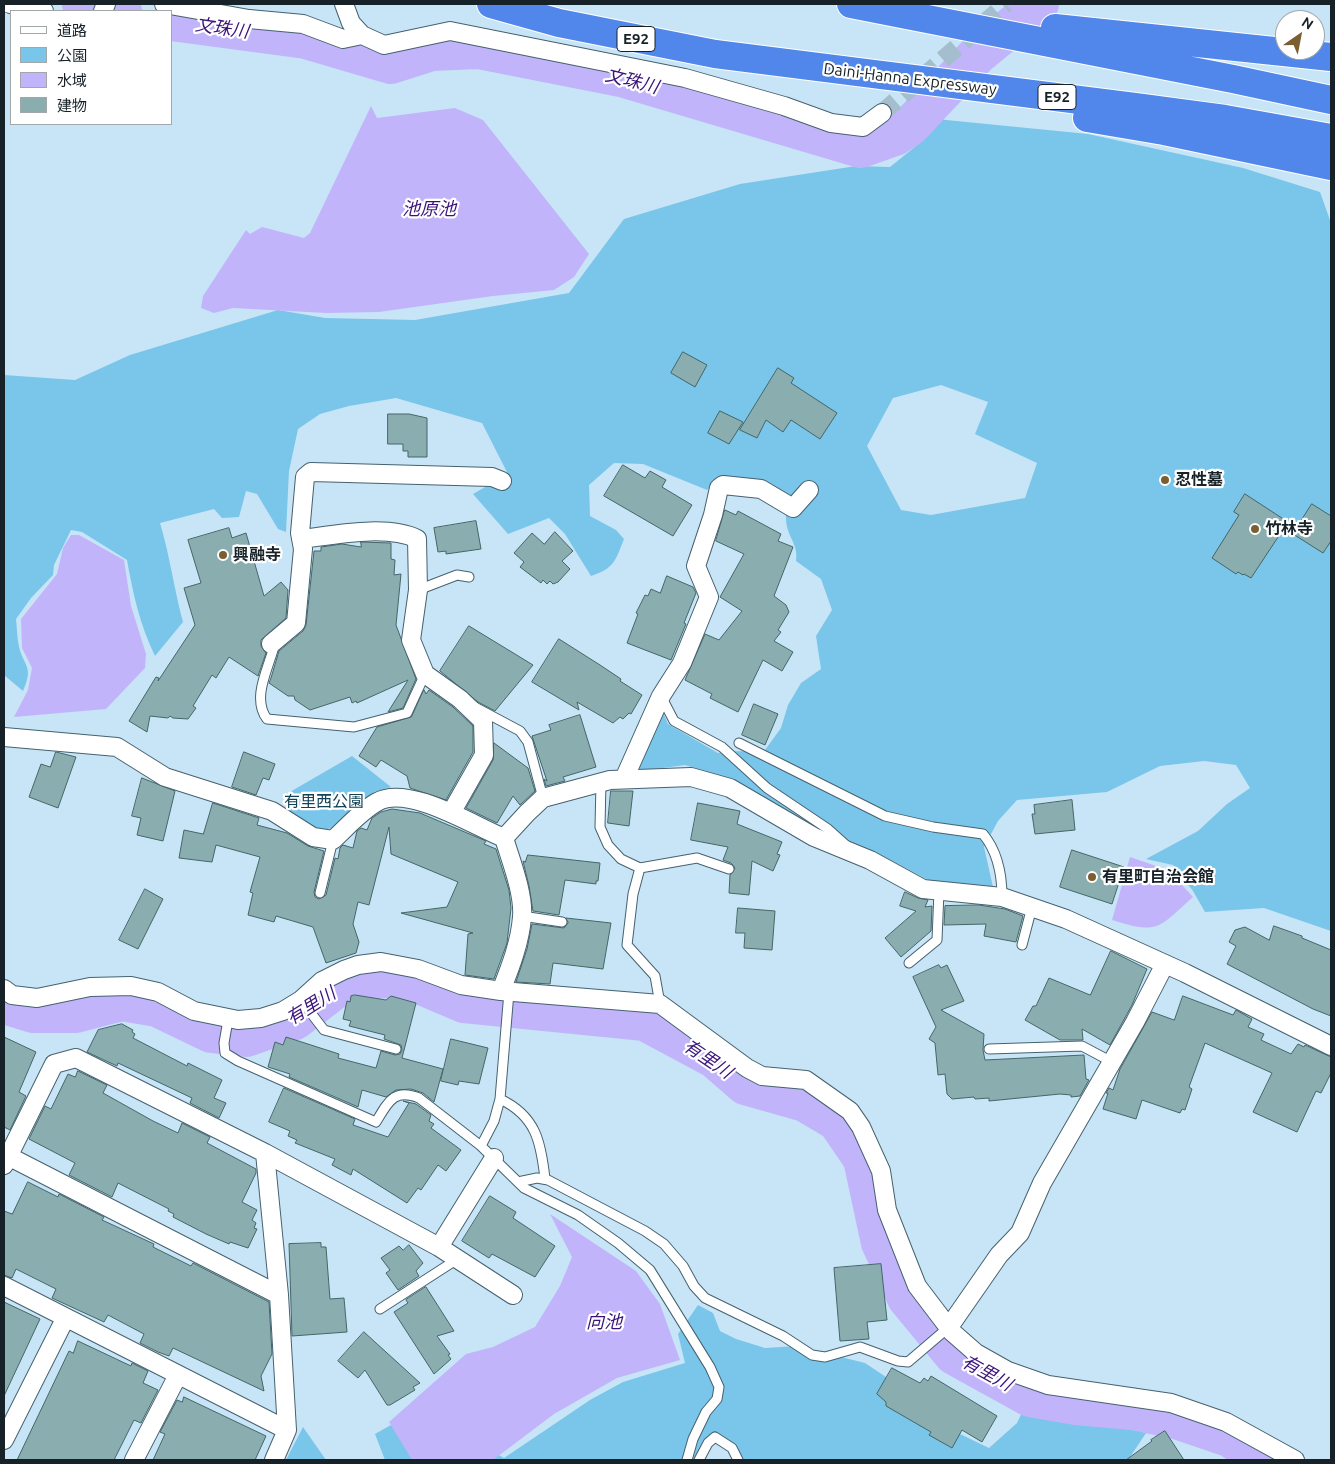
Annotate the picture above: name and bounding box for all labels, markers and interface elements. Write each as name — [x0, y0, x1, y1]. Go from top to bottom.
legend — [10, 10, 172, 125]
north arrow — [1275, 10, 1325, 60]
water label: 文珠川 — [194, 14, 250, 42]
text: N — [1299, 14, 1316, 33]
text: 道路 — [57, 22, 87, 39]
road number: E92 — [617, 26, 655, 52]
text: 公園 — [57, 47, 87, 64]
street label: Daini-Hanna Expressway — [822, 59, 998, 99]
water label: 文珠川 — [603, 64, 661, 98]
text: 水域 — [57, 72, 87, 89]
road number: E92 — [1038, 84, 1076, 110]
text: 建物 — [57, 97, 87, 114]
water label: 池原池 — [402, 198, 456, 220]
place label: 忍性墓 — [1175, 470, 1223, 490]
marker: 忍性墓 — [1159, 474, 1171, 486]
place label: 竹林寺 — [1265, 519, 1313, 539]
marker: 竹林寺 — [1249, 523, 1261, 535]
place label: 興融寺 — [233, 545, 281, 565]
marker: 興融寺 — [217, 549, 229, 561]
park label: 有里西公園 — [284, 792, 364, 812]
place label: 有里町自治会館 — [1102, 867, 1214, 887]
marker: 有里町自治会館 — [1086, 871, 1098, 883]
water label: 有里川 — [282, 983, 340, 1029]
water label: 有里川 — [680, 1035, 736, 1083]
water label: 向池 — [586, 1311, 622, 1333]
water label: 有里川 — [958, 1350, 1016, 1396]

